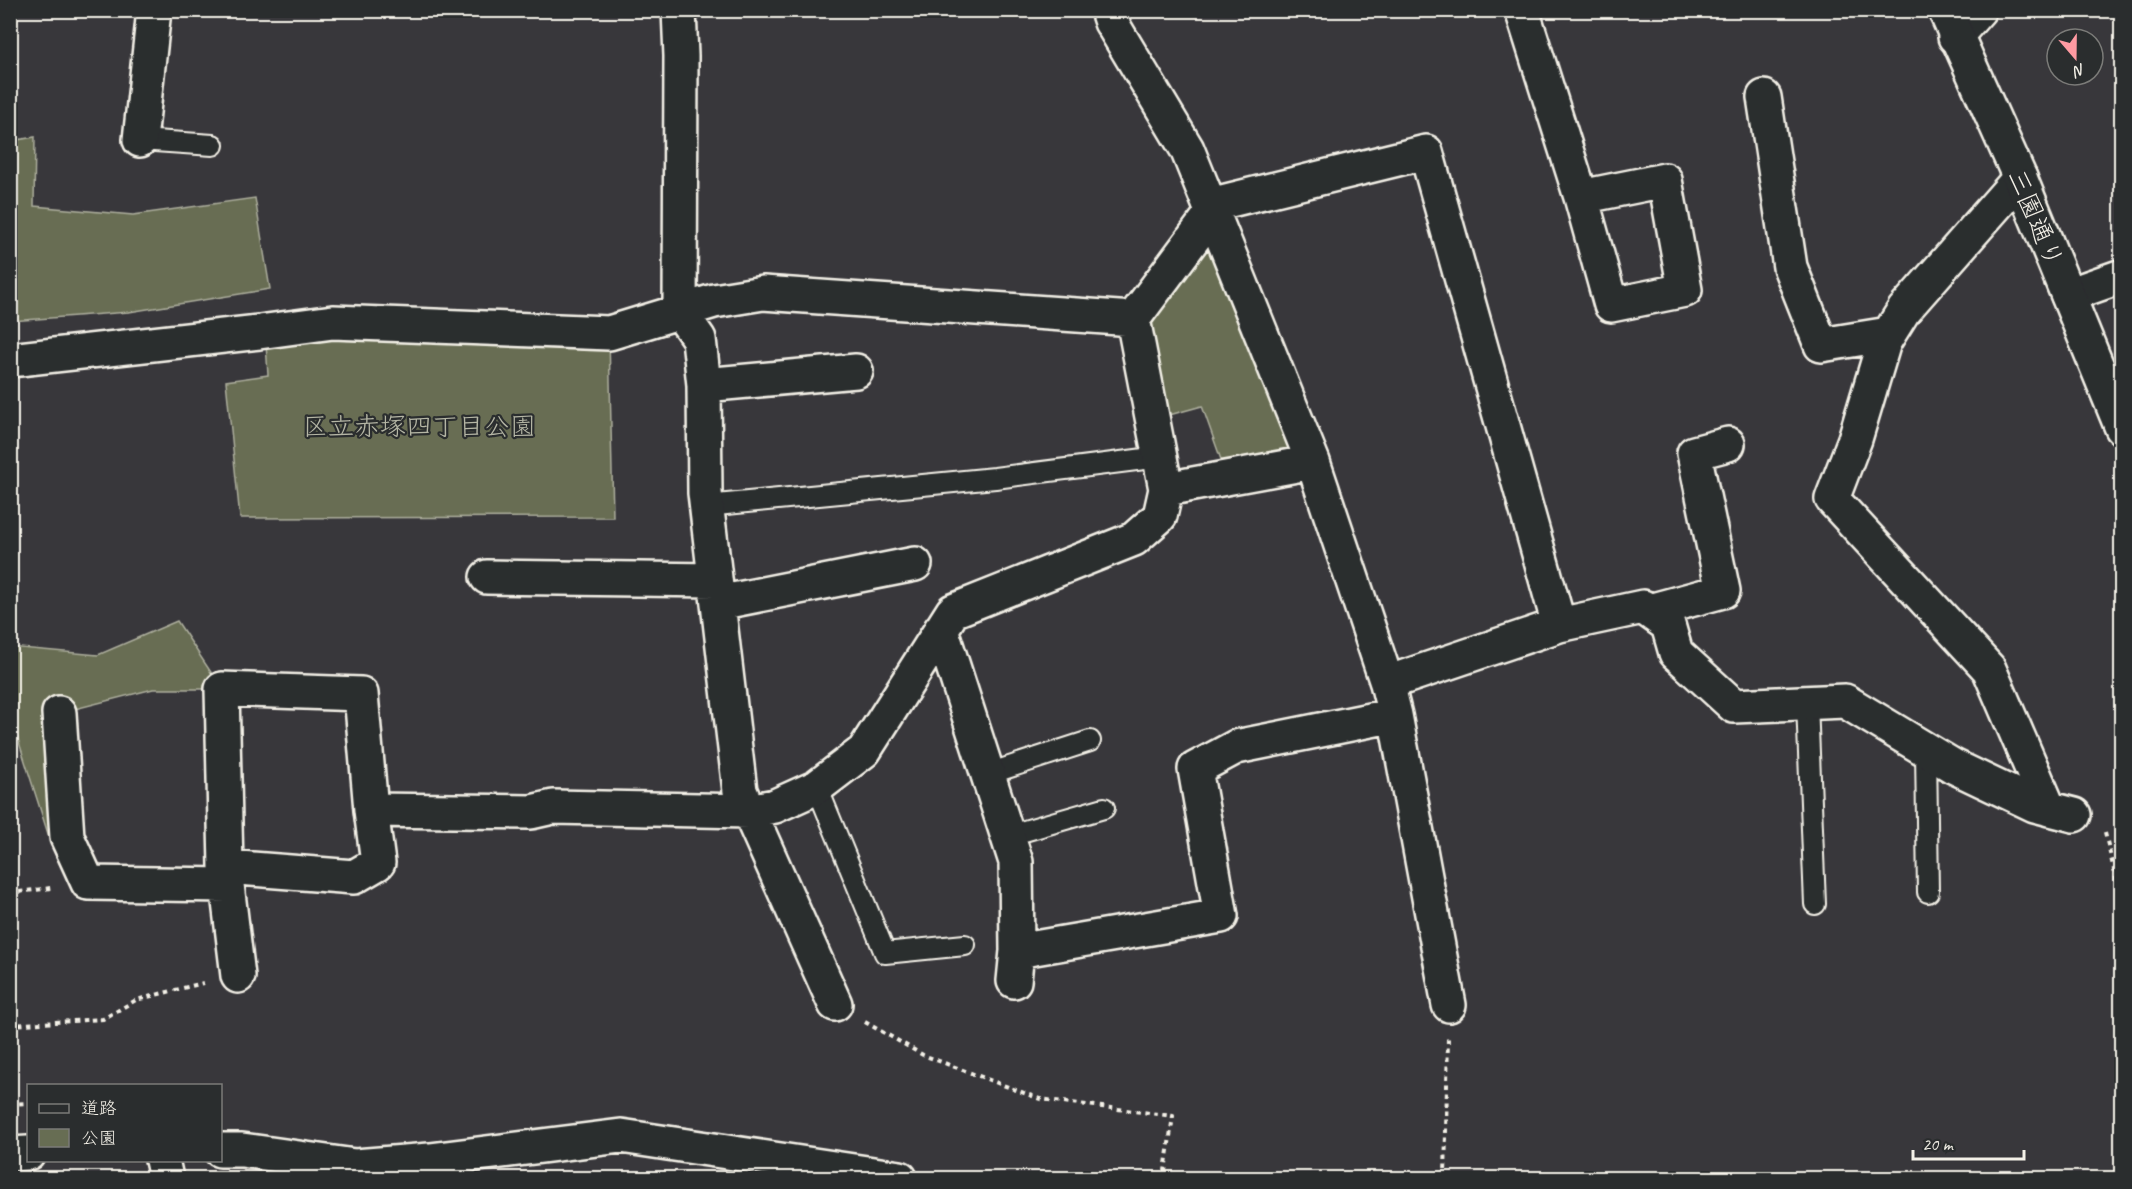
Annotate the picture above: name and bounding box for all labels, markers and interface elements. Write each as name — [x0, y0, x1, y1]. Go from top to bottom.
north arrow — [2045, 27, 2105, 87]
text: N — [2069, 59, 2088, 82]
street label: 三園通り — [2000, 164, 2071, 273]
park label: 区立赤塚四丁目公園 — [302, 410, 536, 443]
legend — [27, 1084, 222, 1162]
text: 道路 — [81, 1097, 117, 1119]
scale bar — [1913, 1123, 2024, 1161]
text: 公園 — [81, 1127, 117, 1149]
text: 20 m — [1922, 1133, 1955, 1155]

